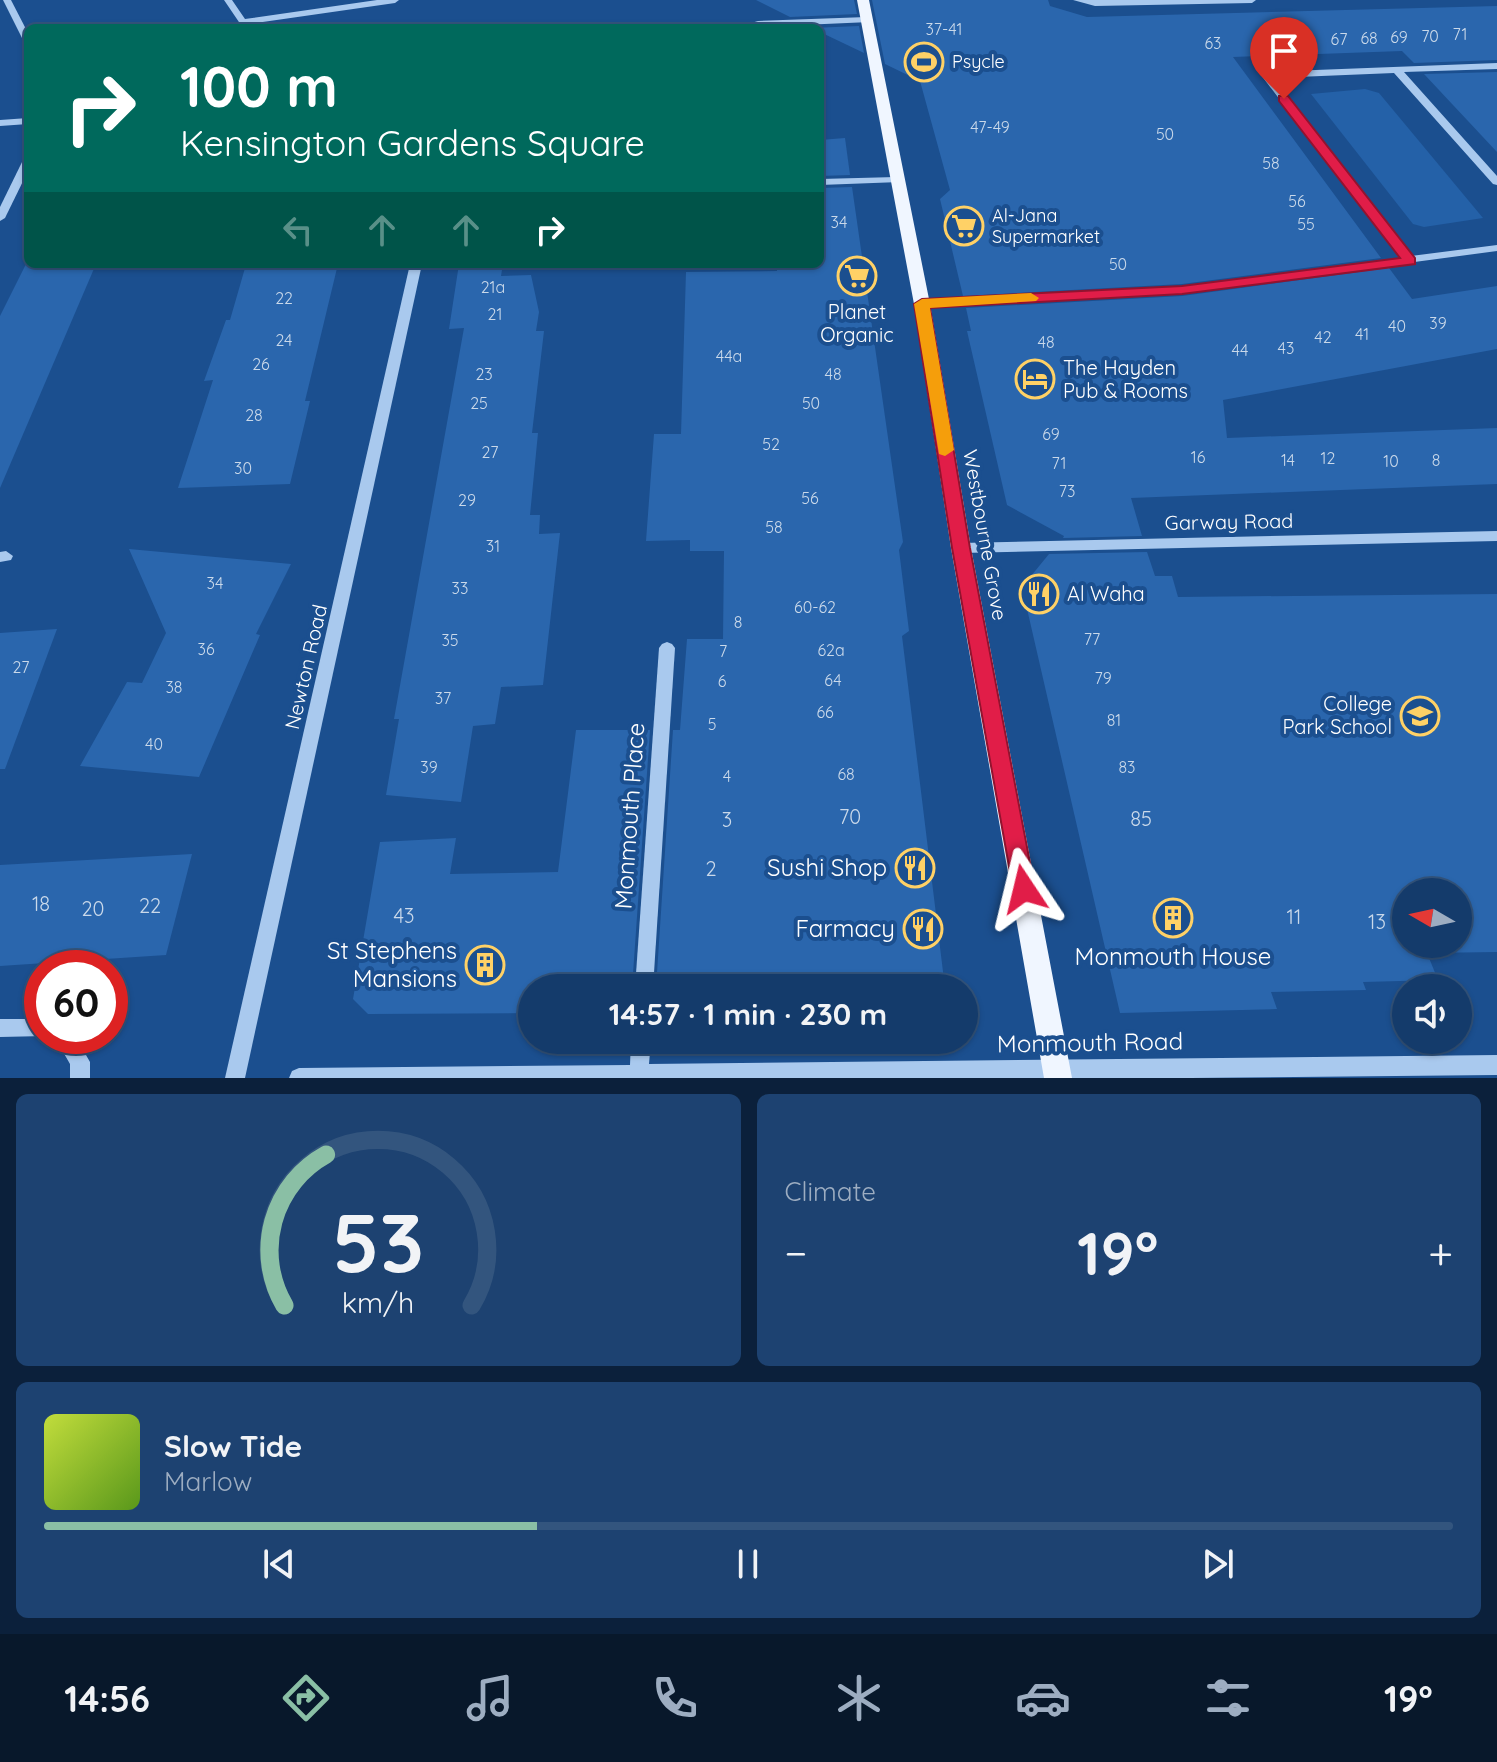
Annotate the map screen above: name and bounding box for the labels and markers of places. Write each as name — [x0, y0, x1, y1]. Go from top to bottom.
pin — [1250, 17, 1318, 99]
sports icon: Psycle — [903, 41, 945, 83]
place label: Psycle — [952, 50, 1005, 73]
place label: Al-Jana Supermarket — [992, 204, 1100, 248]
supermarket icon: Al-Jana Supermarket — [943, 205, 985, 247]
supermarket icon: Planet Organic — [836, 255, 878, 297]
place label: Planet Organic — [820, 299, 894, 347]
place label: The Hayden Pub & Rooms — [1063, 355, 1188, 403]
hotel icon: The Hayden Pub & Rooms — [1014, 358, 1056, 400]
restaurant icon: Al Waha — [1018, 573, 1060, 615]
place label: Al Waha — [1067, 581, 1145, 606]
place label: College Park School — [1282, 691, 1392, 739]
school or university icon: College Park School — [1399, 695, 1441, 737]
restaurant icon: Sushi Shop — [894, 847, 936, 889]
place label: Sushi Shop — [767, 852, 887, 882]
building icon: Monmouth House — [1152, 897, 1194, 939]
restaurant icon: Farmacy — [902, 908, 944, 950]
place label: Farmacy — [796, 913, 895, 943]
place label: St Stephens Mansions — [327, 935, 457, 993]
place label: Monmouth House — [1075, 941, 1271, 971]
building icon: St Stephens Mansions — [464, 944, 506, 986]

